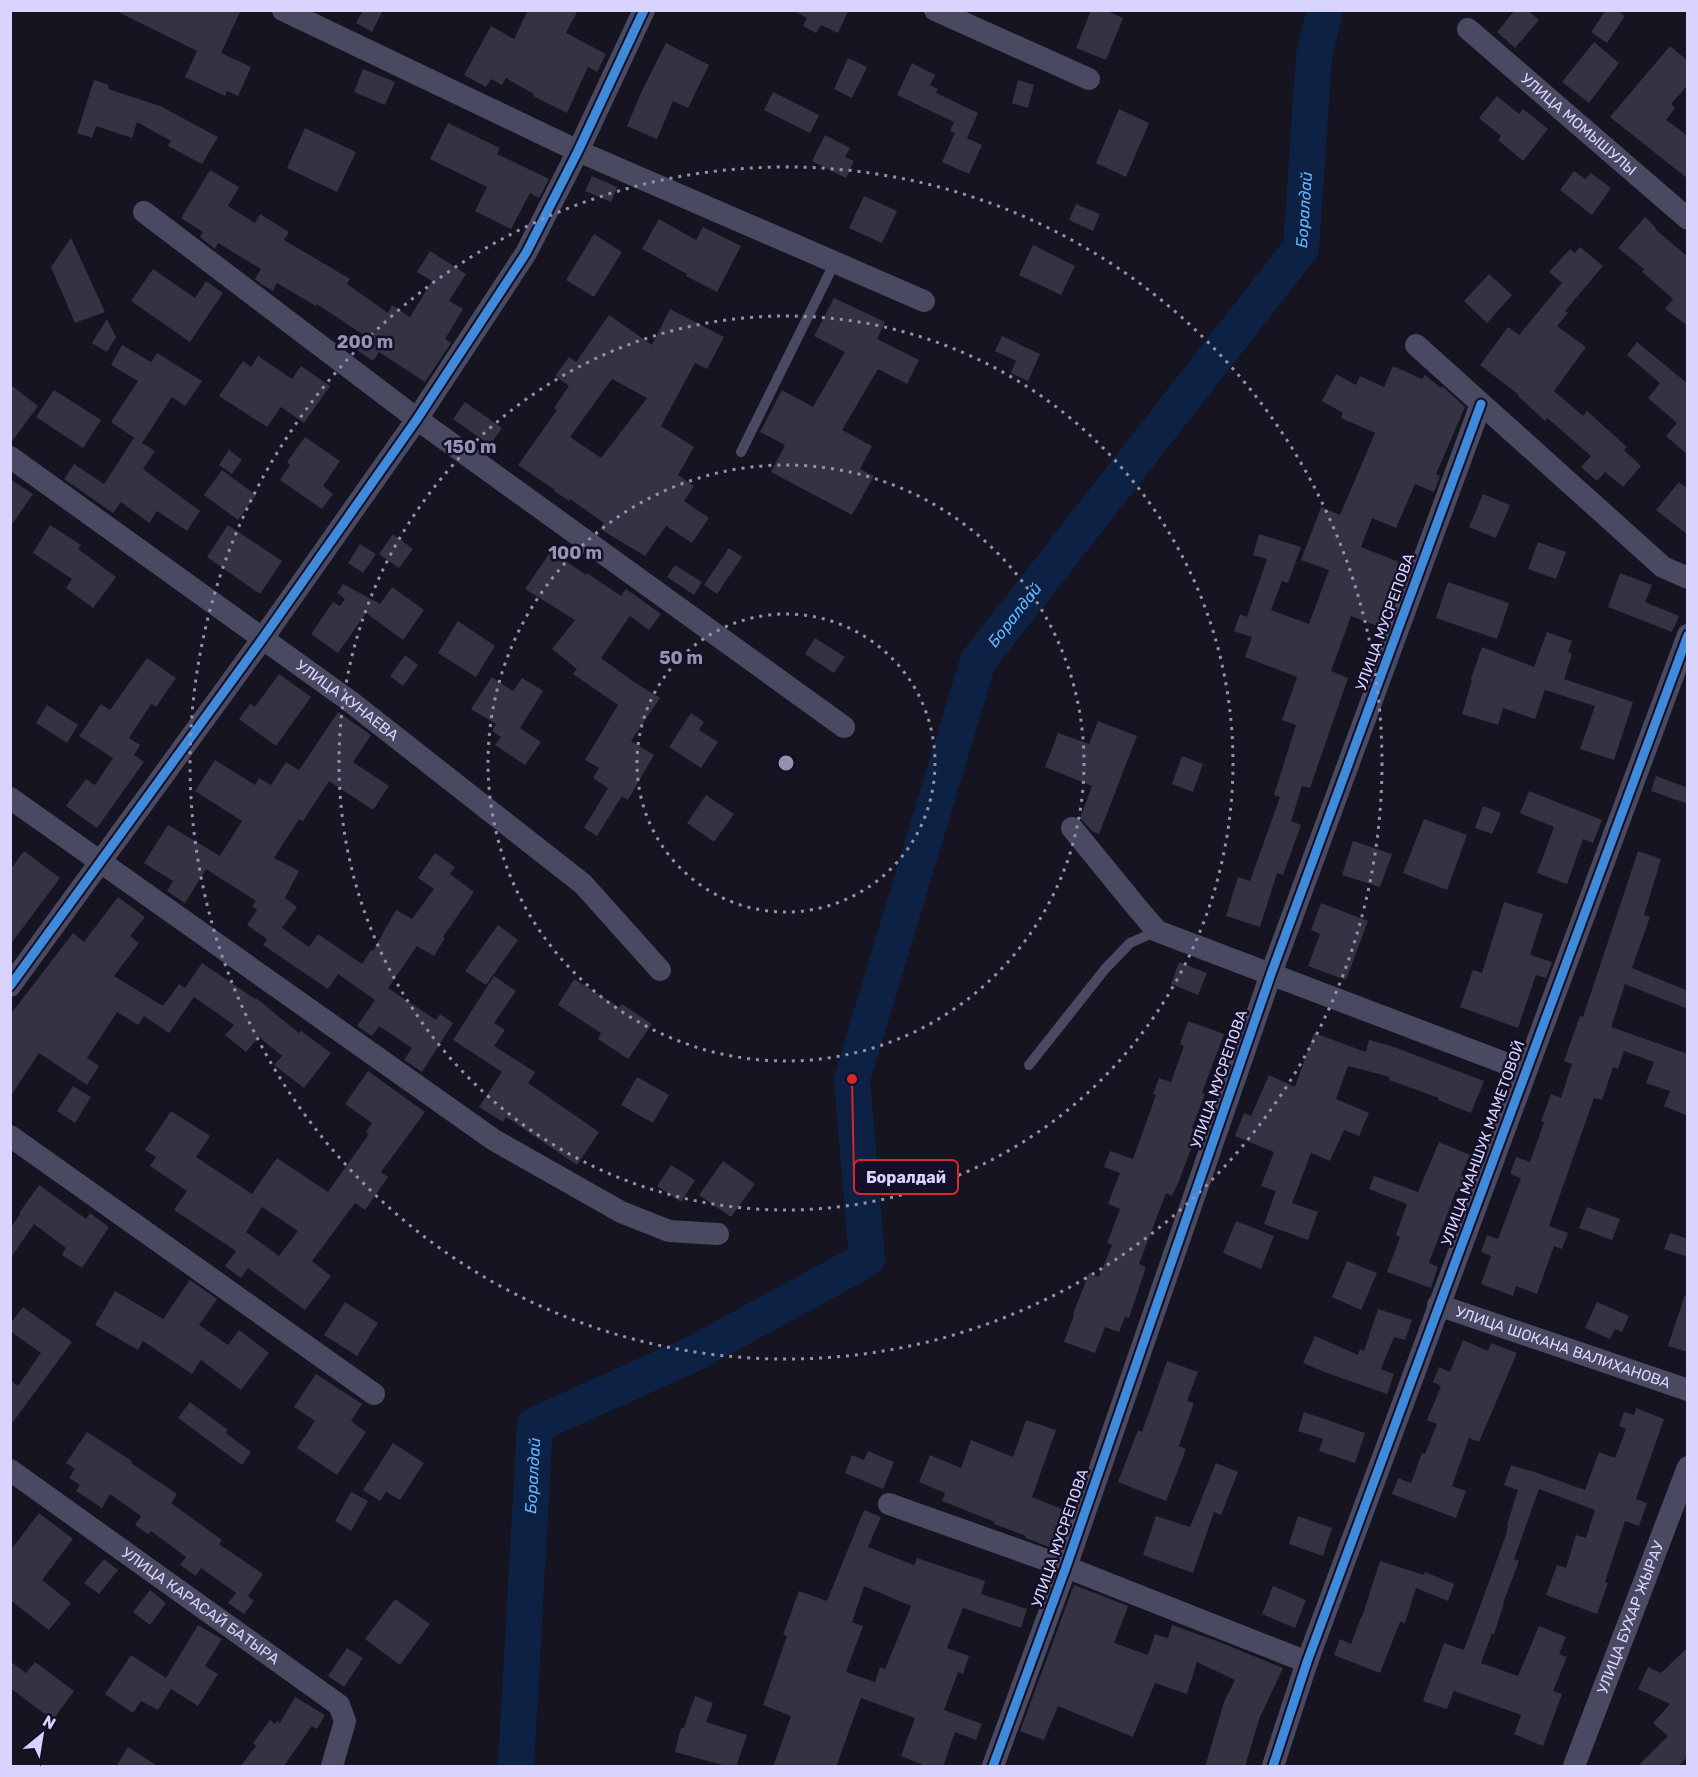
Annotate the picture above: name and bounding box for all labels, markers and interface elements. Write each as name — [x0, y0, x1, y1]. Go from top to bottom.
street label: УЛИЦА МОМЫШУЛЫ — [1517, 70, 1640, 179]
water label: Боралдай — [1292, 171, 1316, 248]
text: 200 m — [337, 331, 393, 353]
text: 150 m — [443, 436, 497, 458]
text: 100 m — [548, 542, 602, 564]
street label: УЛИЦА МУСРЕПОВА — [1352, 551, 1418, 693]
water label: Боралдай — [984, 579, 1046, 651]
text: 50 m — [659, 647, 703, 669]
street label: УЛИЦА КУНАЕВА — [293, 656, 402, 745]
centre of rings — [776, 753, 796, 773]
street label: УЛИЦА МУСРЕПОВА — [1187, 1008, 1251, 1150]
street label: УЛИЦА МАНШУК МАМЕТОВОЙ — [1437, 1038, 1529, 1248]
callout: Боралдай — [854, 1160, 958, 1194]
text: Боралдай — [866, 1168, 946, 1187]
street label: УЛИЦА ШОКАНА ВАЛИХАНОВА — [1453, 1303, 1673, 1392]
water label: Боралдай — [521, 1437, 544, 1514]
street label: УЛИЦА МУСРЕПОВА — [1028, 1467, 1092, 1609]
street label: УЛИЦА БУХАР ЖЫРАУ — [1593, 1538, 1668, 1696]
street label: УЛИЦА КАРАСАЙ БАТЫРА — [118, 1544, 283, 1668]
north arrow — [12, 1705, 72, 1765]
text: N — [40, 1711, 59, 1734]

